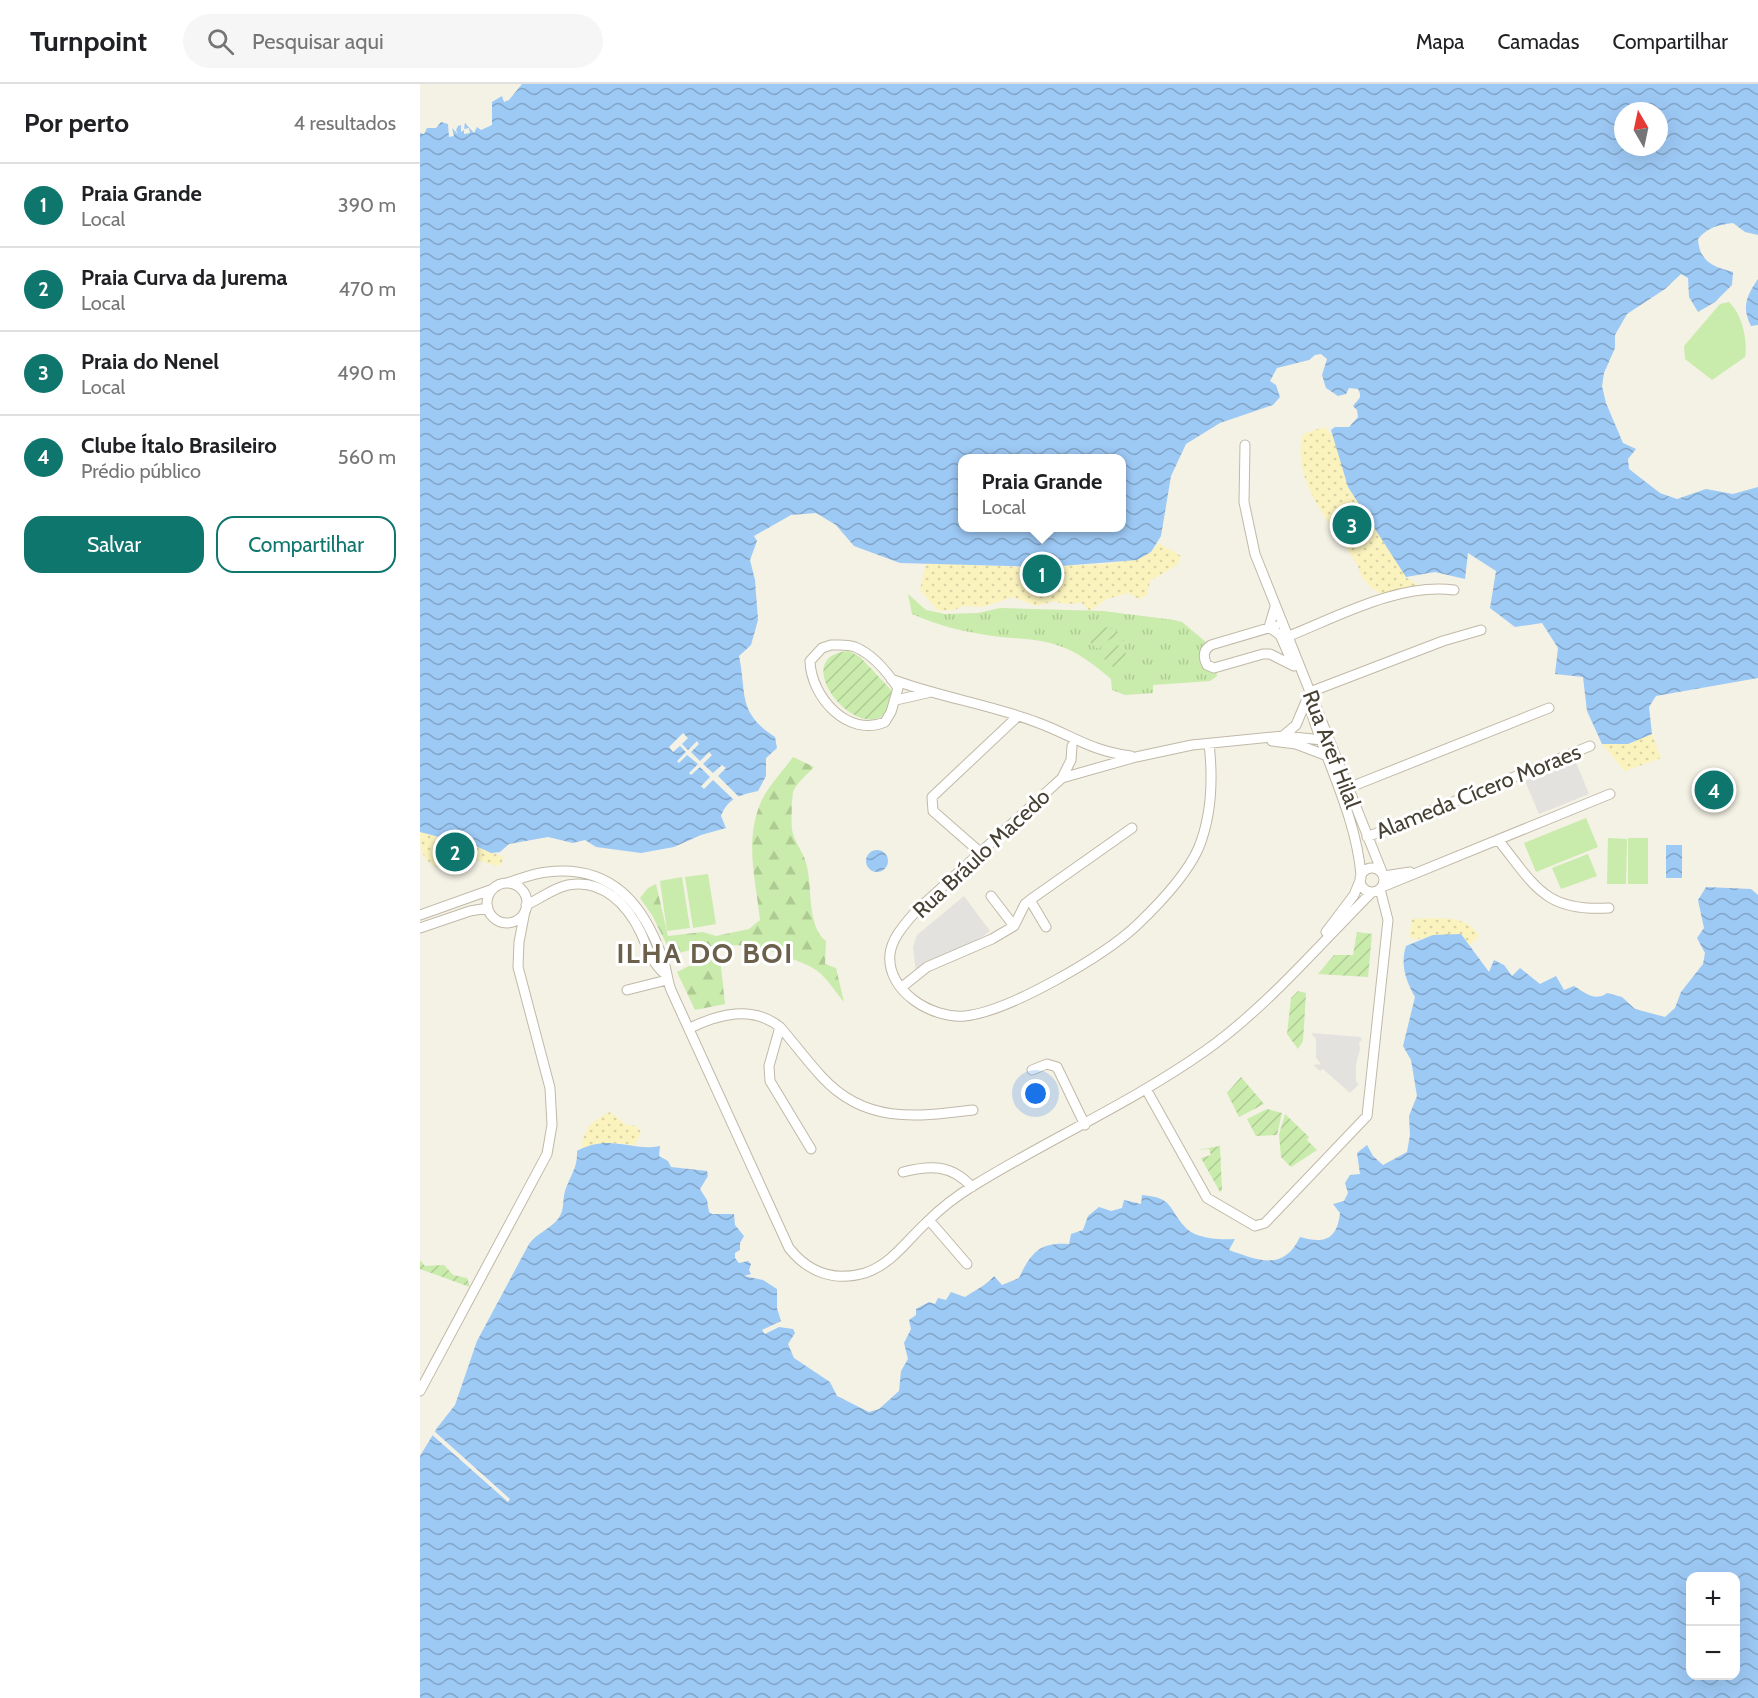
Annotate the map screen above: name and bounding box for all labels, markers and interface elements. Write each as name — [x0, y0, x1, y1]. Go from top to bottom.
search box — [183, 14, 603, 68]
text: Turnpoint — [30, 24, 147, 58]
icon: search — [204, 25, 237, 58]
text: Pesquisar aqui — [252, 28, 384, 55]
text: Mapa — [1416, 29, 1464, 54]
text: Camadas — [1497, 29, 1579, 54]
text: Compartilhar — [1612, 29, 1728, 54]
north arrow — [1614, 102, 1668, 156]
text: Por perto — [24, 107, 129, 139]
text: 4 resultados — [294, 111, 396, 135]
text: Praia Grande — [81, 180, 202, 207]
text: 1 — [40, 193, 47, 217]
text: 390 m — [338, 193, 396, 217]
text: Local — [81, 207, 125, 231]
text: Praia Curva da Jurema — [81, 264, 288, 291]
text: 2 — [38, 277, 49, 301]
text: 470 m — [339, 277, 396, 301]
text: Local — [81, 291, 125, 315]
text: Praia do Nenel — [81, 348, 219, 375]
text: 3 — [38, 361, 49, 385]
text: 490 m — [337, 361, 396, 385]
text: Local — [81, 375, 125, 399]
text: Clube Ítalo Brasileiro — [81, 432, 277, 459]
text: 4 — [37, 445, 50, 469]
text: 560 m — [338, 445, 396, 469]
popup — [958, 454, 1126, 532]
text: Prédio público — [81, 459, 201, 483]
text: Praia Grande — [982, 468, 1102, 495]
text: Local — [982, 495, 1026, 519]
pin: 3 — [1332, 502, 1372, 548]
button: Salvar — [24, 516, 204, 573]
button: Compartilhar — [216, 516, 396, 573]
pin: 1 — [1022, 552, 1062, 596]
street label: Rua Aref Hilal — [1297, 686, 1367, 813]
street label: Alameda Cícero Moraes — [1372, 738, 1585, 845]
pin: 4 — [1694, 768, 1734, 812]
street label: Rua Bráulo Macedo — [907, 783, 1056, 924]
pin: 2 — [435, 830, 474, 874]
district label: ILHA DO BOI — [616, 936, 794, 970]
your location — [1021, 1079, 1050, 1108]
map controls — [1686, 1572, 1740, 1680]
button: + — [1686, 1572, 1740, 1626]
button: − — [1686, 1626, 1740, 1680]

